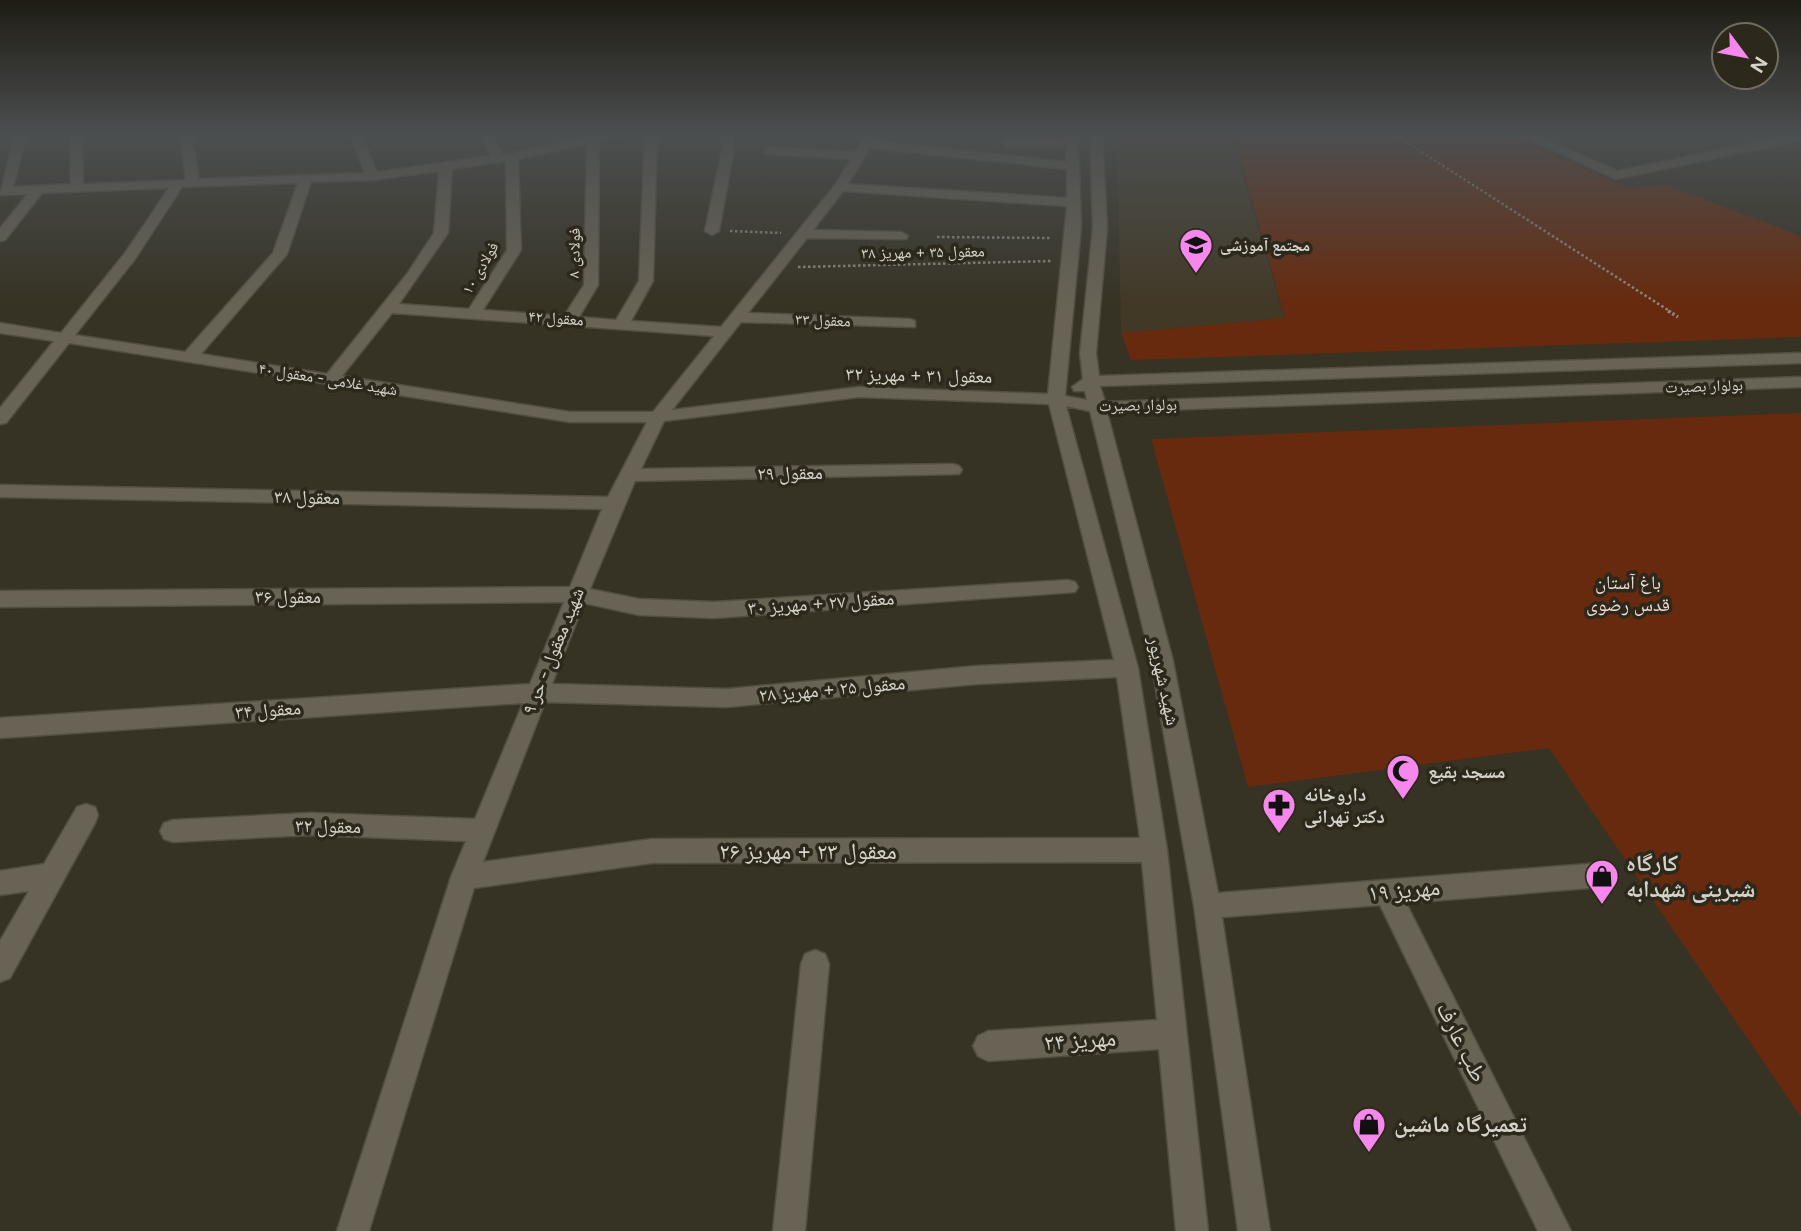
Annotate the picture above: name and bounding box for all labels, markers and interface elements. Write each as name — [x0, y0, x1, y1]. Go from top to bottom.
north arrow — [1710, 21, 1780, 91]
text: N — [1745, 52, 1773, 77]
school or university icon: مجتمع آموزشی — [1177, 226, 1215, 275]
street label: فولادی ۸ — [564, 228, 585, 278]
place label: مجتمع آموزشی — [1220, 236, 1310, 256]
street label: فولادی ۱۰ — [457, 238, 503, 298]
street label: معقول ۳۵ + مهریز ۳۸ — [861, 241, 985, 264]
street label: معقول ۴۲ — [528, 307, 584, 330]
street label: معقول ۳۳ — [795, 310, 851, 331]
street label: شهید غلامی - معقول ۴۰ — [257, 359, 399, 400]
street label: معقول ۳۱ + مهریز ۳۲ — [846, 362, 992, 388]
street label: بولوار بصیرت — [1665, 375, 1743, 397]
street label: بولوار بصیرت — [1099, 395, 1177, 415]
street label: معقول ۲۹ — [757, 461, 823, 485]
street label: معقول ۳۸ — [274, 485, 340, 509]
park label: باغ آستان قدس رضوی — [1586, 571, 1670, 616]
street label: شهید معقول - حر ۹ — [517, 584, 589, 718]
street label: معقول ۳۶ — [255, 585, 321, 608]
street label: معقول ۲۷ + مهریز ۳۰ — [747, 586, 895, 620]
street label: شهید شهریور — [1143, 633, 1185, 728]
street label: معقول ۲۵ + مهریز ۲۸ — [758, 671, 906, 707]
street label: معقول ۳۴ — [234, 696, 302, 724]
mosque icon: مسجد بقیع — [1384, 752, 1422, 801]
place label: مسجد بقیع — [1428, 760, 1505, 784]
place label: داروخانه دکتر تهرانی — [1304, 783, 1385, 828]
pharmacy icon: داروخانه دکتر تهرانی — [1260, 786, 1298, 835]
street label: معقول ۳۲ — [295, 814, 361, 838]
street label: معقول ۲۳ + مهریز ۲۶ — [719, 837, 897, 865]
place label: کارگاه شیرینی شهدابه — [1626, 849, 1755, 903]
shop icon: کارگاه شیرینی شهدابه — [1583, 857, 1621, 906]
street label: مهریز ۱۹ — [1367, 873, 1441, 907]
street label: طب عارف — [1431, 997, 1493, 1087]
street label: مهریز ۲۴ — [1043, 1024, 1117, 1056]
shop icon: تعمیرگاه ماشین — [1350, 1105, 1388, 1154]
place label: تعمیرگاه ماشین — [1394, 1110, 1528, 1138]

